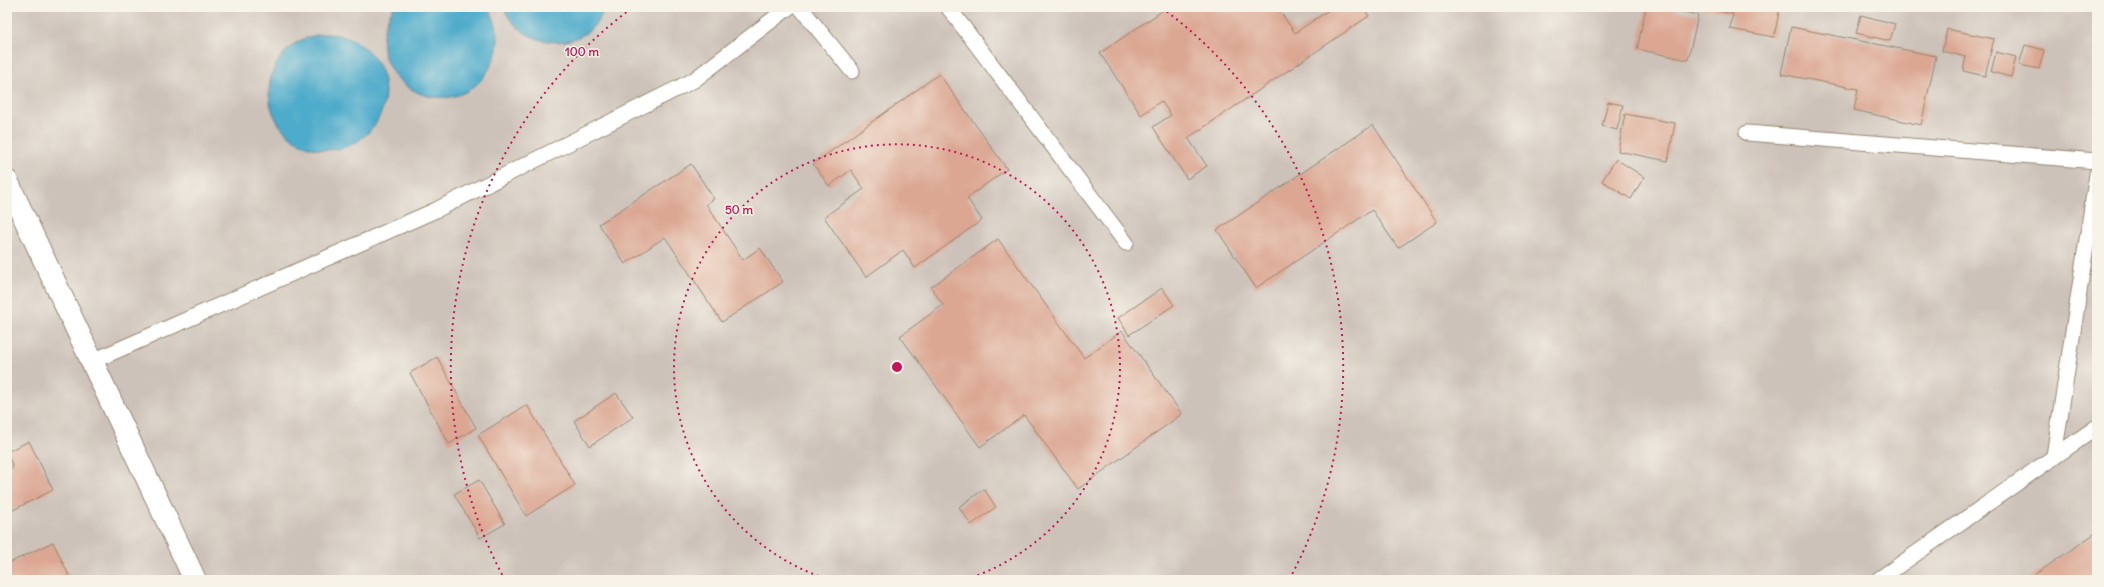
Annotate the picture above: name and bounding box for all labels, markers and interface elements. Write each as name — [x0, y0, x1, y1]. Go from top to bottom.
text: 100 m — [565, 44, 599, 59]
text: 50 m — [725, 202, 754, 217]
centre of rings — [890, 360, 904, 374]

